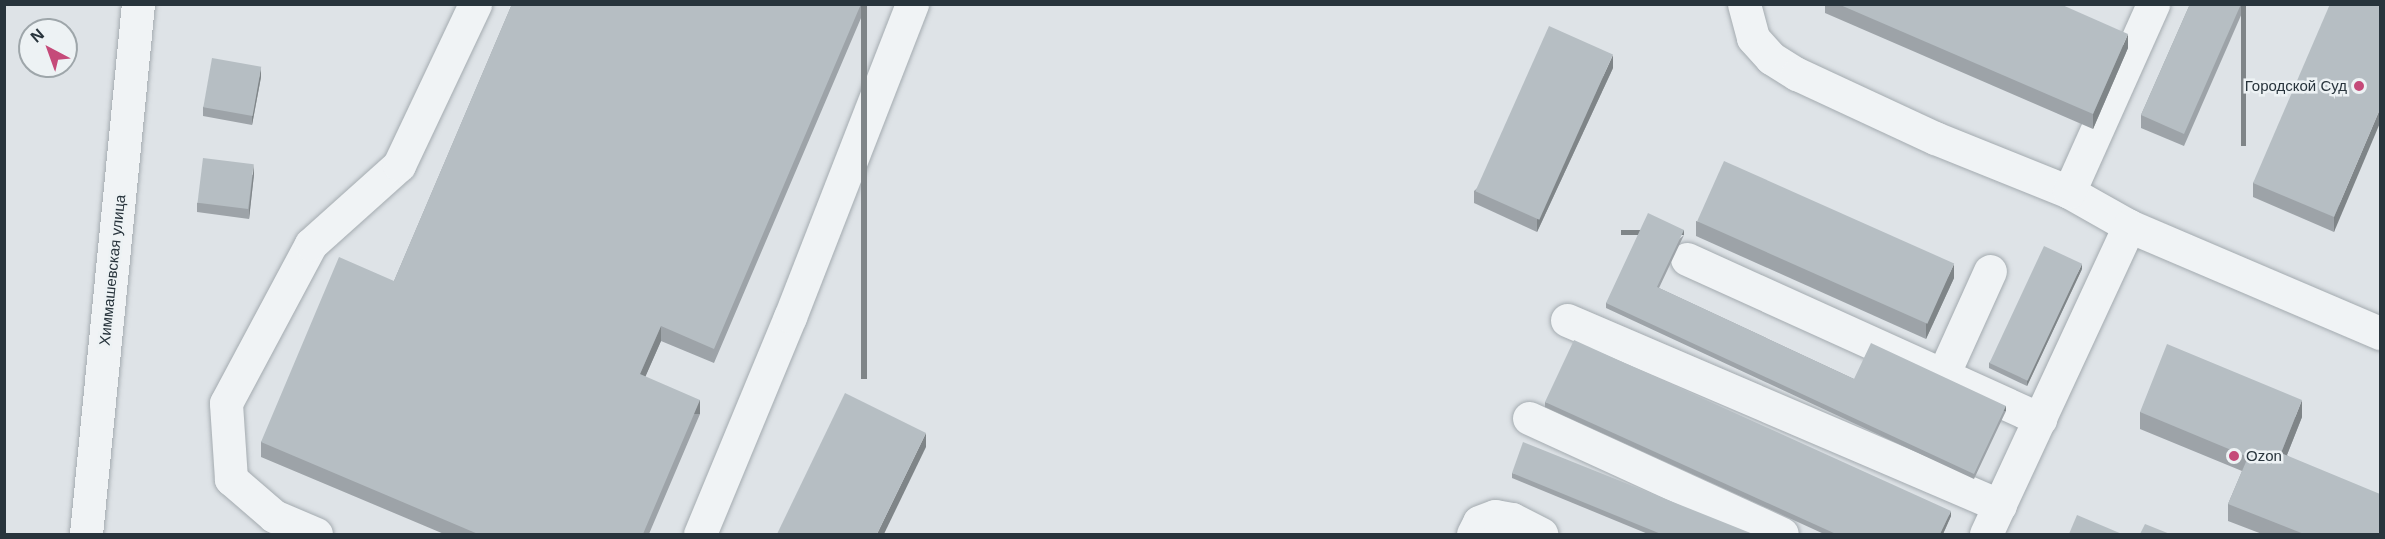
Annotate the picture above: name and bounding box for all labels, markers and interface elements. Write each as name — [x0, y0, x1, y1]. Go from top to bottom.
north arrow — [18, 18, 78, 78]
text: N — [27, 25, 47, 46]
place label: Городской Суд — [2245, 77, 2347, 95]
marker: Городской Суд — [2352, 79, 2366, 93]
street label: Химмашевская улица — [95, 194, 129, 346]
place label: Ozon — [2246, 447, 2282, 465]
marker: Ozon — [2227, 449, 2241, 463]

